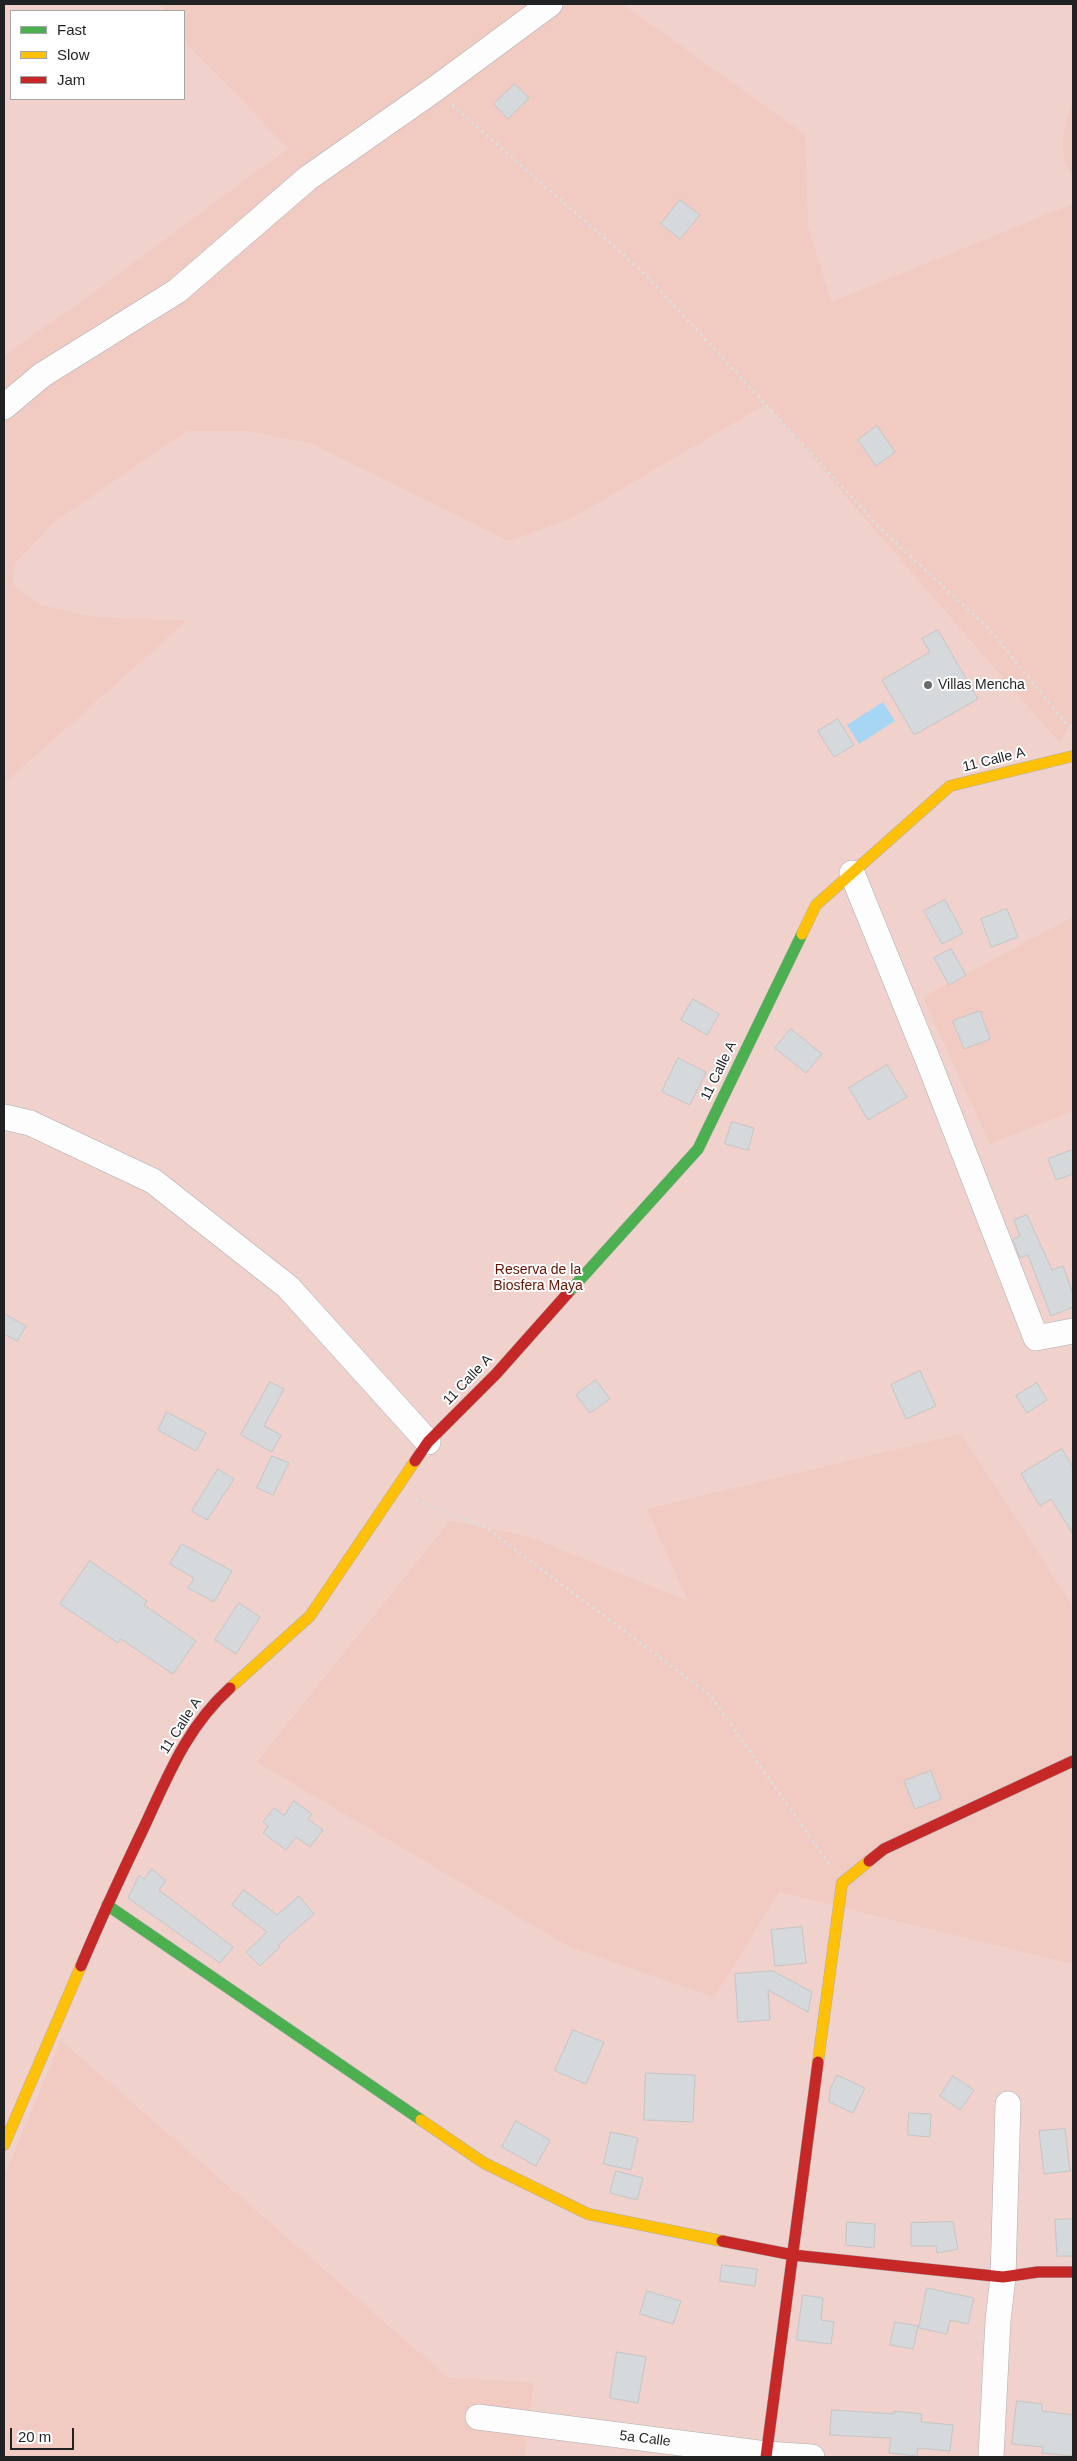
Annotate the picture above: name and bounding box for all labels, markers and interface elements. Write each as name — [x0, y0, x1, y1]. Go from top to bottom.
legend — [10, 10, 185, 100]
text: Fast — [57, 21, 86, 38]
text: Slow — [57, 46, 90, 63]
text: Jam — [57, 71, 85, 88]
place label: Villas Mencha — [938, 677, 1025, 693]
marker: Villas Mencha — [922, 679, 934, 691]
street label: 11 Calle A — [961, 744, 1027, 776]
street label: 11 Calle A — [698, 1039, 740, 1103]
park label: Reserva de la Biosfera Maya — [493, 1262, 583, 1294]
street label: 11 Calle A — [440, 1351, 496, 1409]
street label: 11 Calle A — [157, 1695, 205, 1757]
scale bar — [12, 2418, 76, 2450]
text: 20 m — [18, 2428, 51, 2445]
street label: 5a Calle — [618, 2428, 672, 2450]

